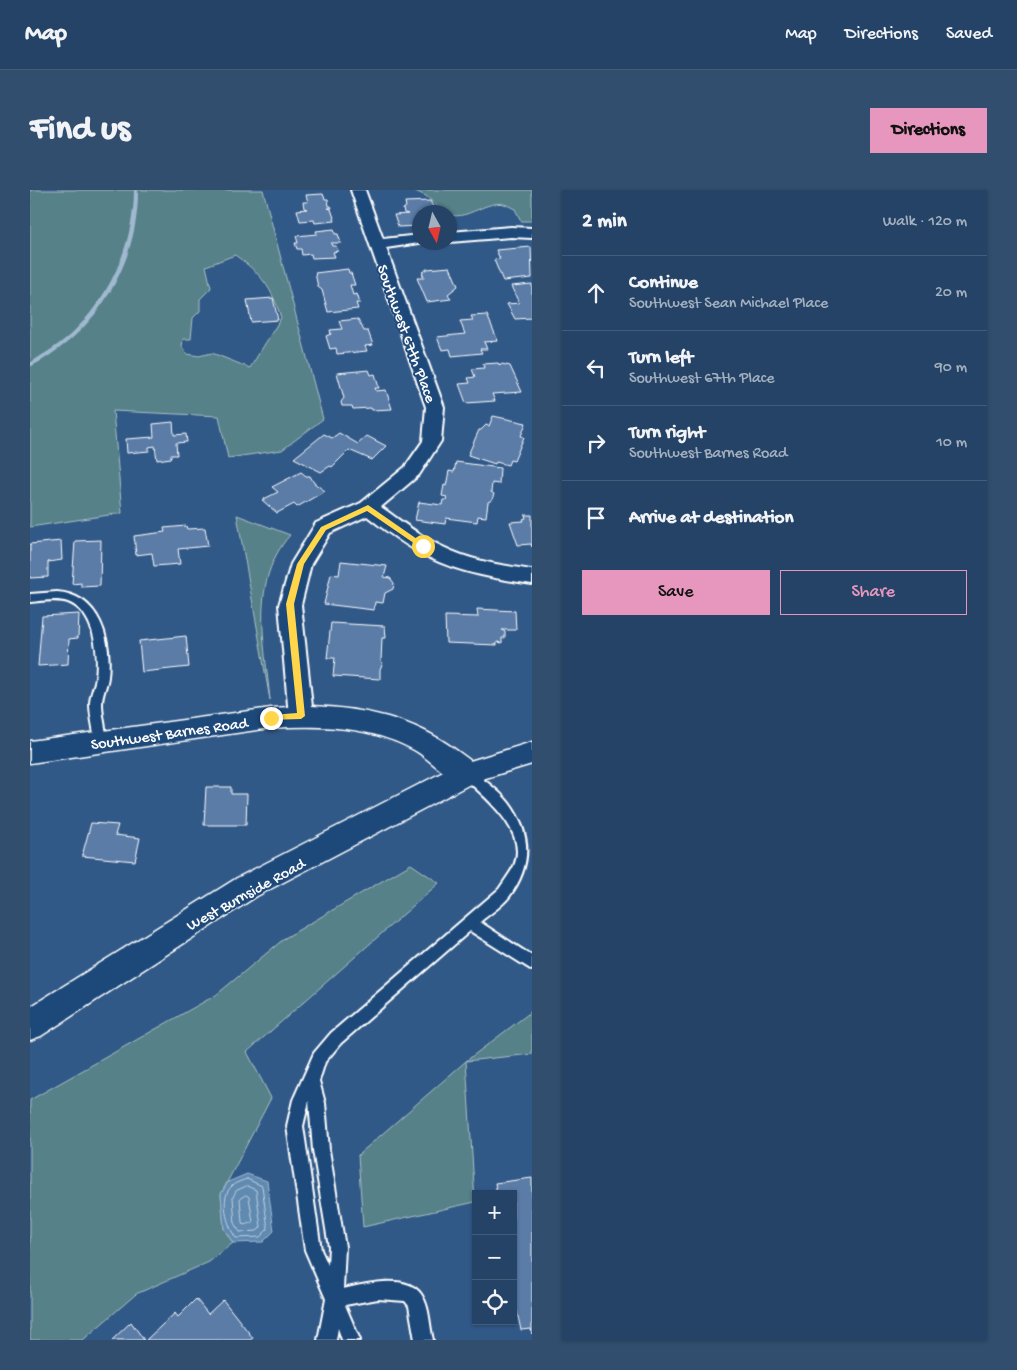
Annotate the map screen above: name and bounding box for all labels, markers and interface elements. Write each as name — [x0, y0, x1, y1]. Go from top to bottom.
text: Map — [25, 20, 67, 49]
text: Map — [785, 24, 817, 45]
text: Directions — [845, 24, 918, 45]
text: Saved — [946, 24, 992, 45]
button: Directions — [870, 108, 987, 153]
text: Find us — [30, 110, 130, 151]
north arrow — [412, 205, 457, 250]
text: 2 min — [582, 210, 627, 235]
text: Walk · 120 m — [883, 213, 967, 232]
street label: Southwest 67th Place — [371, 263, 439, 407]
text: Continue — [629, 272, 698, 295]
icon: ahead — [582, 279, 610, 307]
text: 20 m — [935, 284, 967, 303]
text: Southwest Sean Michael Place — [629, 295, 828, 314]
text: Turn left — [629, 347, 693, 370]
icon: left — [582, 354, 610, 382]
text: 90 m — [935, 359, 967, 378]
text: Southwest 67th Place — [629, 370, 775, 389]
text: Turn right — [629, 422, 705, 445]
icon: right — [582, 429, 610, 457]
text: 10 m — [936, 434, 967, 453]
text: Southwest Barnes Road — [629, 445, 787, 464]
icon: arrive — [582, 504, 610, 532]
text: Arrive at destination — [629, 507, 793, 530]
route start — [412, 535, 435, 558]
button: Save — [582, 570, 770, 615]
button: Share — [780, 570, 967, 615]
route end — [260, 707, 283, 730]
street label: Southwest Barnes Road — [90, 715, 251, 756]
street label: West Burnside Road — [184, 855, 311, 937]
map controls — [472, 1190, 517, 1325]
button: + — [472, 1190, 517, 1235]
button: − — [472, 1235, 517, 1280]
button: locate — [472, 1280, 517, 1325]

